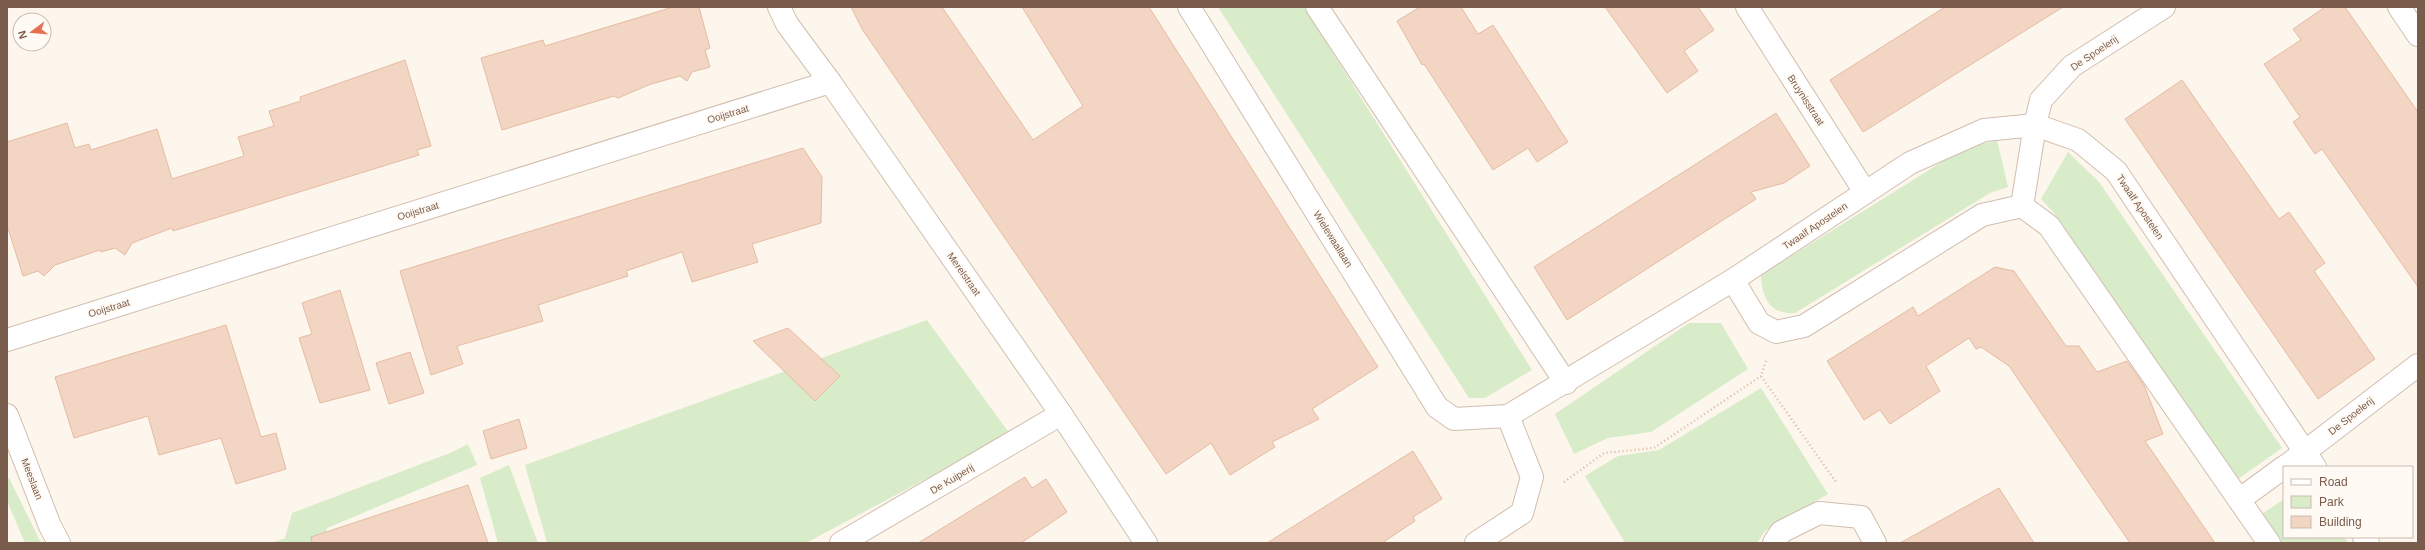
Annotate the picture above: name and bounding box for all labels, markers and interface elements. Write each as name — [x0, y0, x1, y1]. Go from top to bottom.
north arrow — [12, 12, 52, 52]
text: N — [16, 29, 29, 40]
street label: De Spoelerij — [2068, 33, 2120, 73]
street label: Bruynisstraat — [1785, 73, 1827, 128]
street label: Ooijstraat — [706, 102, 750, 126]
street label: Twaalf Apostelen — [2114, 173, 2166, 241]
street label: Ooijstraat — [396, 199, 440, 223]
street label: Twaalf Apostelen — [1781, 200, 1849, 252]
street label: Wielewaallaan — [1311, 209, 1355, 269]
street label: Merelstraat — [945, 250, 983, 298]
street label: Ooijstraat — [87, 296, 131, 320]
street label: De Spoelerij — [2326, 395, 2376, 437]
street label: Meeslaan — [19, 457, 45, 501]
street label: De Kuiperij — [928, 462, 976, 496]
legend — [2283, 466, 2413, 538]
text: Road — [2319, 475, 2348, 489]
text: Park — [2319, 495, 2345, 509]
text: Building — [2319, 515, 2362, 529]

